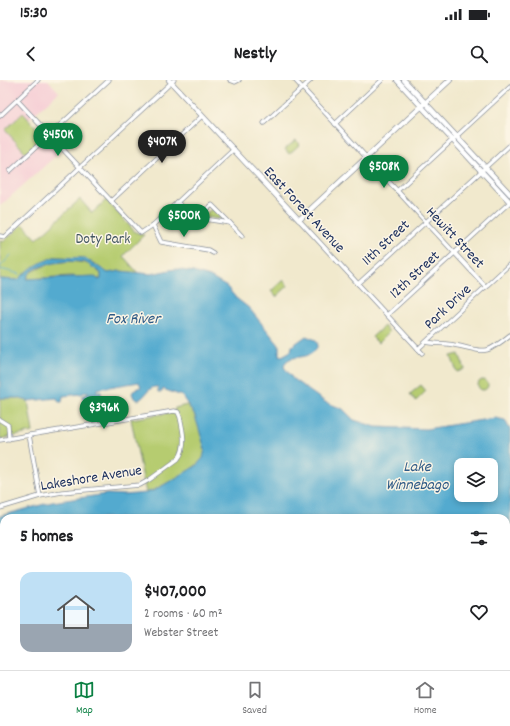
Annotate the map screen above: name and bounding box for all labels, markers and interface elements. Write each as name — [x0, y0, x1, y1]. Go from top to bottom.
text: 15:30 — [20, 3, 48, 25]
text: Nestly — [234, 42, 276, 67]
icon: back — [20, 43, 42, 65]
icon: search — [468, 43, 490, 65]
pin: $450K — [30, 123, 86, 157]
text: $450K — [42, 126, 74, 145]
pin: $407K — [134, 130, 190, 164]
text: $407K — [147, 133, 177, 152]
pin: $508K — [356, 155, 412, 189]
text: $508K — [369, 158, 399, 177]
street label: East Forest Avenue — [258, 162, 350, 259]
street label: Hewitt Street — [420, 202, 489, 275]
pin: $500K — [156, 204, 212, 238]
text: $500K — [168, 207, 200, 226]
street label: 11th Street — [357, 215, 416, 272]
park label: Doty Park — [75, 229, 131, 251]
street label: 12th Street — [385, 246, 446, 305]
street label: Park Drive — [420, 279, 477, 335]
water label: Fox River — [106, 308, 162, 331]
pin: $396K — [76, 396, 132, 430]
text: $396K — [89, 399, 119, 418]
water label: Lake Winnebago — [386, 456, 449, 497]
map controls — [454, 458, 498, 502]
button: layers — [454, 458, 498, 502]
street label: Lakeshore Avenue — [39, 460, 144, 498]
text: 5 homes — [20, 526, 73, 550]
icon: filters — [468, 527, 490, 549]
text: $407,000 — [144, 581, 206, 605]
icon: home — [52, 588, 100, 636]
icon: heart — [468, 601, 490, 623]
text: 2 rooms · 60 m² — [144, 605, 222, 624]
text: Webster Street — [144, 624, 218, 643]
tab: Map — [73, 679, 95, 719]
tab: Saved — [242, 679, 267, 719]
tab: Home — [414, 679, 437, 719]

